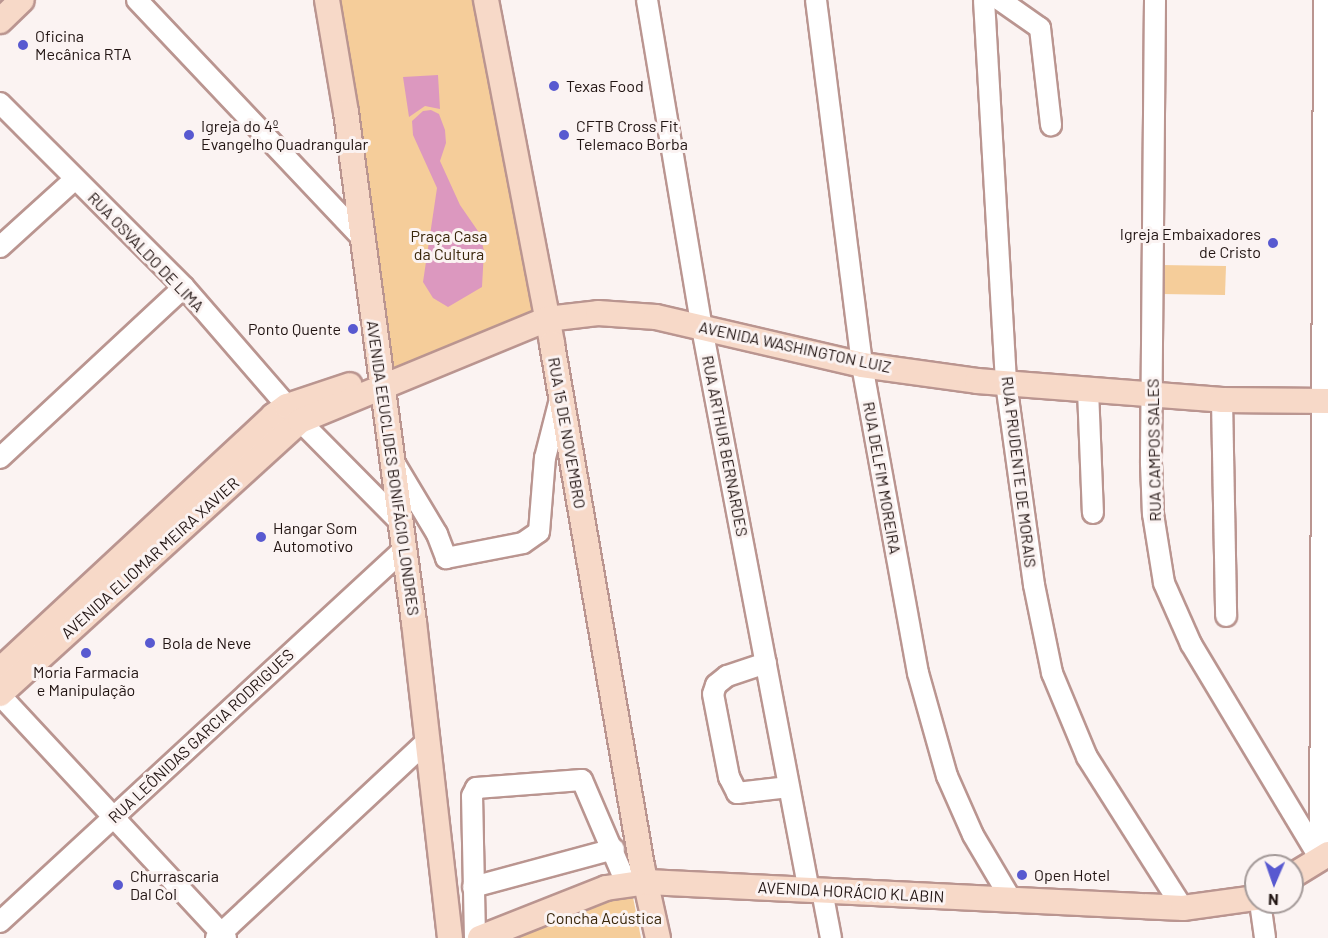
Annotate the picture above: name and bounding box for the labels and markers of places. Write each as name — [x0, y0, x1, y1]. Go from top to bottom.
place label: Oficina Mecânica RTA — [35, 26, 132, 64]
marker: Oficina Mecânica RTA — [16, 38, 30, 52]
place label: Texas Food — [566, 76, 644, 96]
marker: Texas Food — [547, 79, 561, 93]
place label: Igreja do 4º Evangelho Quadrangular — [201, 116, 368, 154]
place label: CFTB Cross Fit Telemaco Borba — [576, 116, 688, 154]
marker: Igreja do 4º Evangelho Quadrangular — [182, 128, 196, 142]
marker: CFTB Cross Fit Telemaco Borba — [557, 128, 571, 142]
place label: Igreja Embaixadores de Cristo — [1120, 224, 1261, 262]
marker: Igreja Embaixadores de Cristo — [1266, 236, 1280, 250]
place label: Ponto Quente — [248, 319, 341, 339]
marker: Ponto Quente — [346, 322, 360, 336]
place label: Hangar Som Automotivo — [273, 518, 357, 556]
marker: Hangar Som Automotivo — [254, 530, 268, 544]
place label: Bola de Neve — [162, 633, 251, 653]
marker: Bola de Neve — [143, 636, 157, 650]
marker: Moria Farmacia e Manipulação — [79, 646, 93, 660]
place label: Moria Farmacia e Manipulação — [33, 662, 139, 700]
place label: Open Hotel — [1034, 865, 1110, 885]
place label: Churrascaria Dal Col — [130, 866, 219, 904]
marker: Open Hotel — [1015, 868, 1029, 882]
marker: Churrascaria Dal Col — [111, 878, 125, 892]

